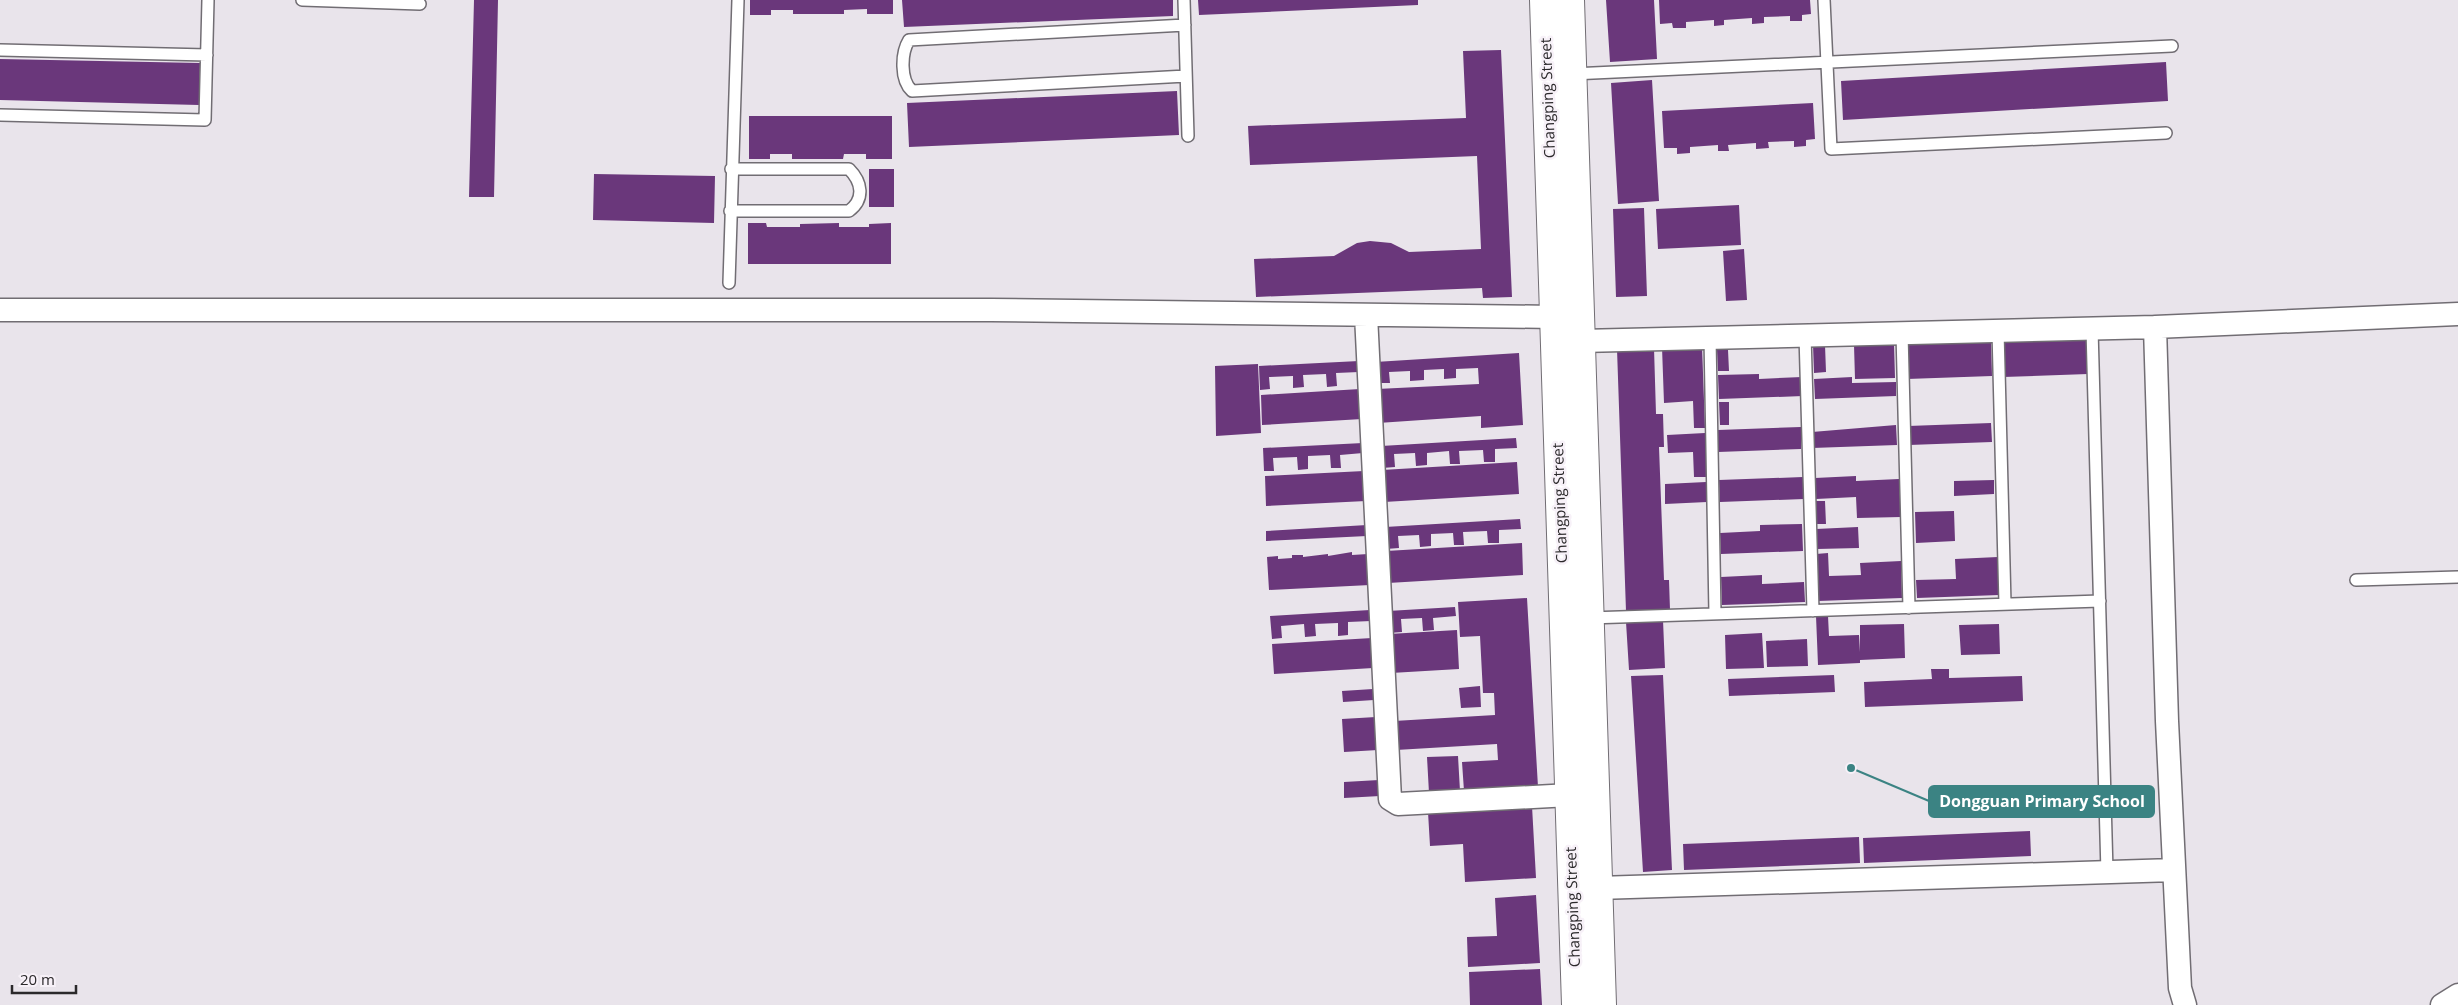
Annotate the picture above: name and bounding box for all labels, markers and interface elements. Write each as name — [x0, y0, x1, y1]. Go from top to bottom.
street label: Changping Street — [1535, 38, 1559, 159]
street label: Changping Street — [1547, 443, 1571, 564]
callout: Dongguan Primary School — [1929, 786, 2154, 817]
text: Dongguan Primary School — [1939, 790, 2145, 812]
street label: Changping Street — [1560, 847, 1584, 968]
scale bar — [12, 962, 76, 994]
text: 20 m — [20, 969, 55, 989]

